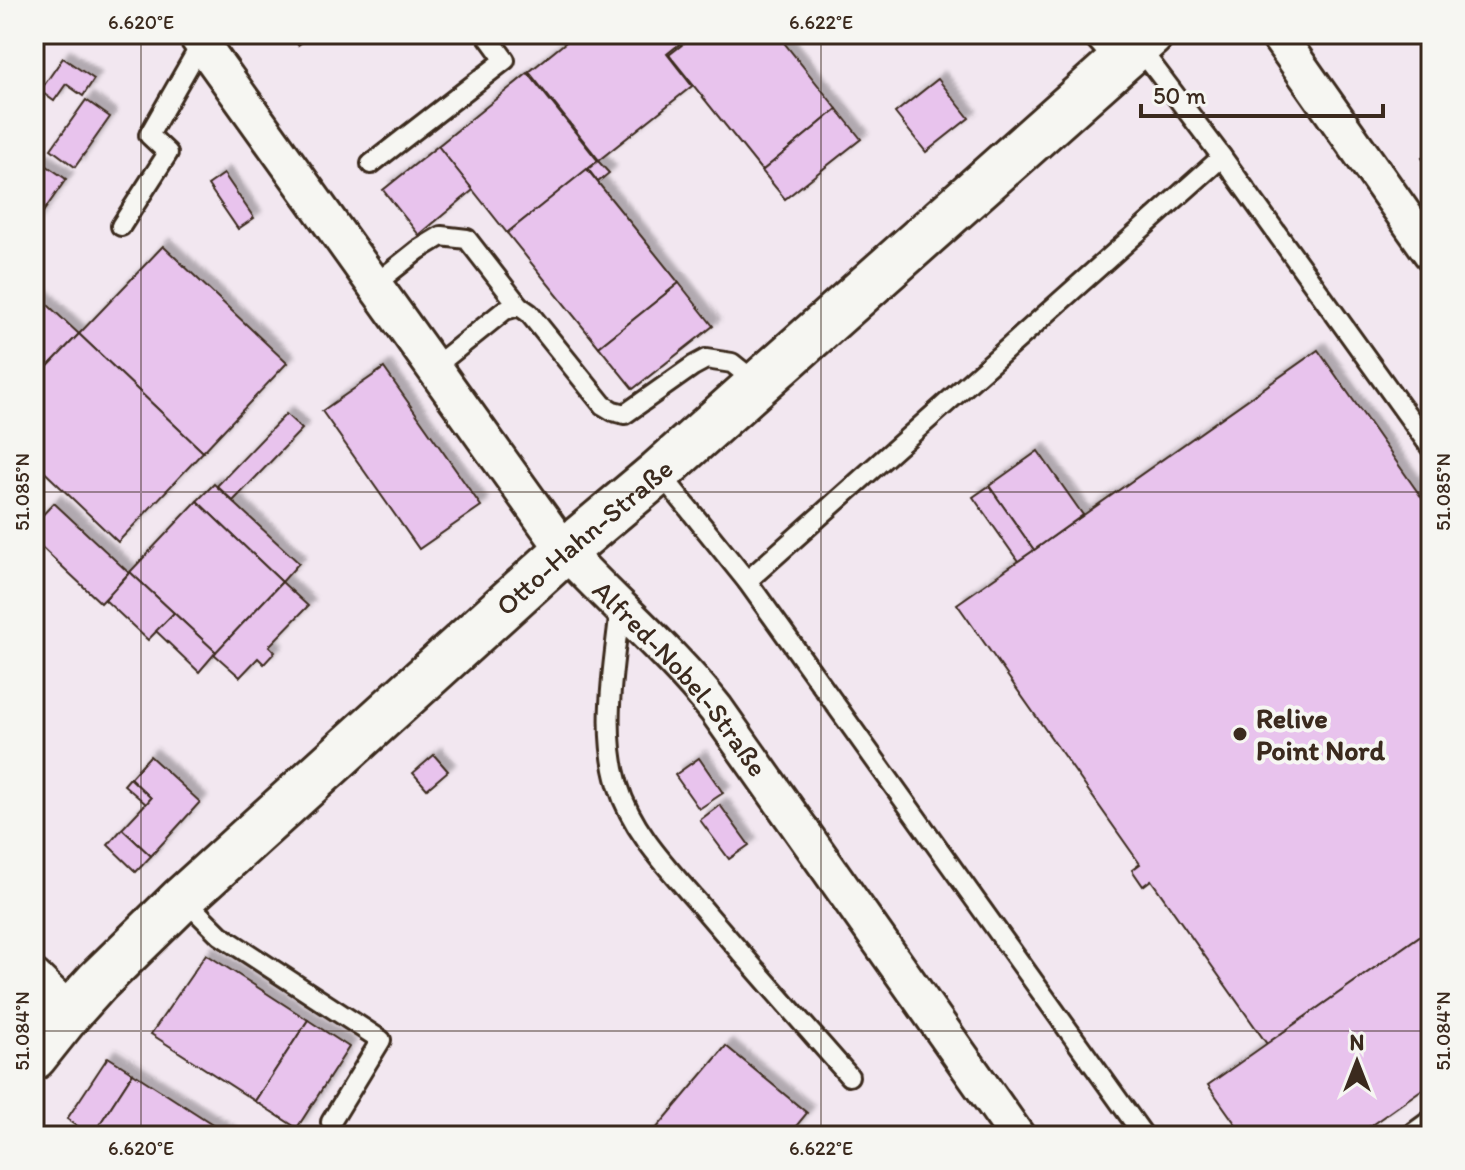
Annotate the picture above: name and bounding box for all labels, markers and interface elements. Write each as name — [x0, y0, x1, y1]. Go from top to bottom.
text: 6.620°E — [108, 10, 174, 34]
text: 6.622°E — [789, 10, 853, 34]
scale bar — [1141, 68, 1383, 118]
text: 50 m — [1153, 81, 1206, 110]
street label: Otto-Hahn-Straße — [489, 451, 679, 623]
text: 51.085°N — [10, 453, 34, 531]
text: 51.085°N — [1431, 453, 1455, 531]
street label: Alfred-Nobel-Straße — [586, 573, 775, 783]
place label: Relive Point Nord — [1256, 701, 1385, 767]
marker: Relive Point Nord — [1231, 725, 1249, 743]
text: 51.084°N — [10, 991, 34, 1071]
text: 51.084°N — [1431, 991, 1455, 1071]
north arrow — [1317, 1022, 1397, 1102]
text: N — [1350, 1029, 1364, 1056]
text: 6.620°E — [108, 1136, 174, 1160]
text: 6.622°E — [789, 1136, 853, 1160]

